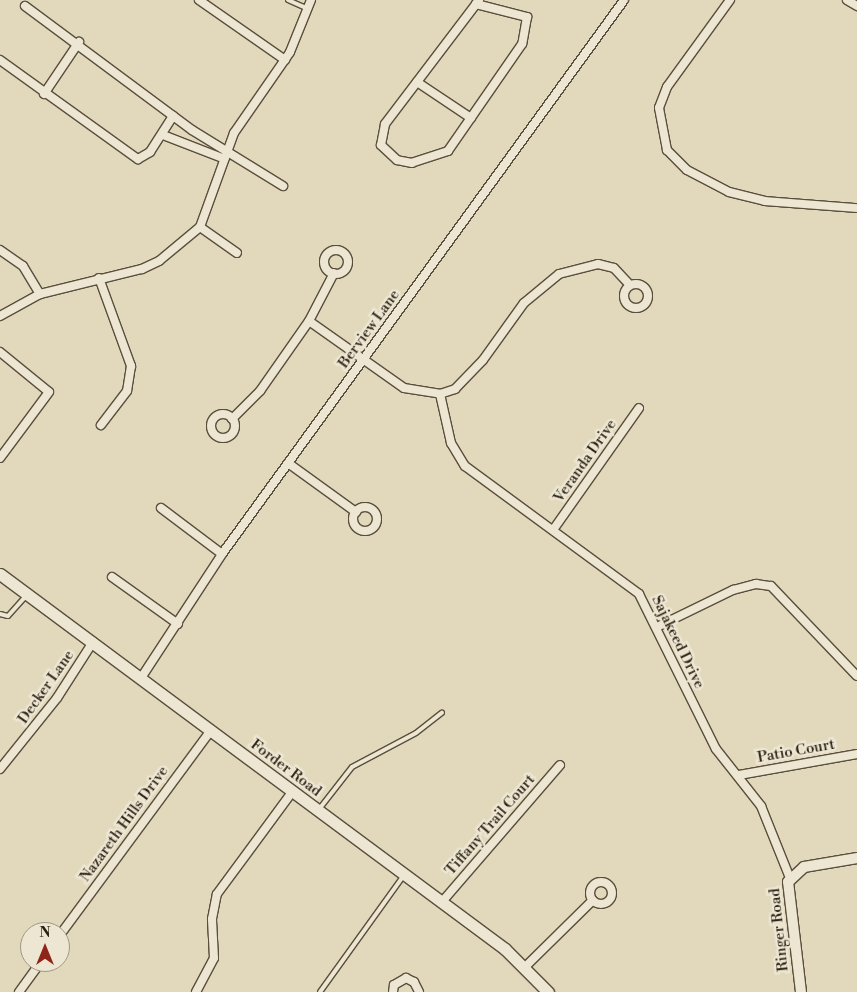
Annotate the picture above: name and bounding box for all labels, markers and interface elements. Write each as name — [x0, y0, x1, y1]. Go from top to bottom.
street label: Berview Lane — [335, 286, 403, 372]
street label: Veranda Drive — [550, 416, 620, 506]
street label: Sajakeed Drive — [648, 593, 708, 691]
street label: Decker Lane — [14, 647, 78, 727]
street label: Patio Court — [756, 735, 836, 767]
street label: Forder Road — [247, 736, 325, 800]
street label: Nazareth Hills Drive — [76, 763, 172, 885]
street label: Tiffany Trail Court — [441, 771, 539, 879]
street label: Ringer Road — [766, 887, 792, 973]
north arrow — [20, 922, 70, 972]
text: N — [39, 924, 51, 942]

